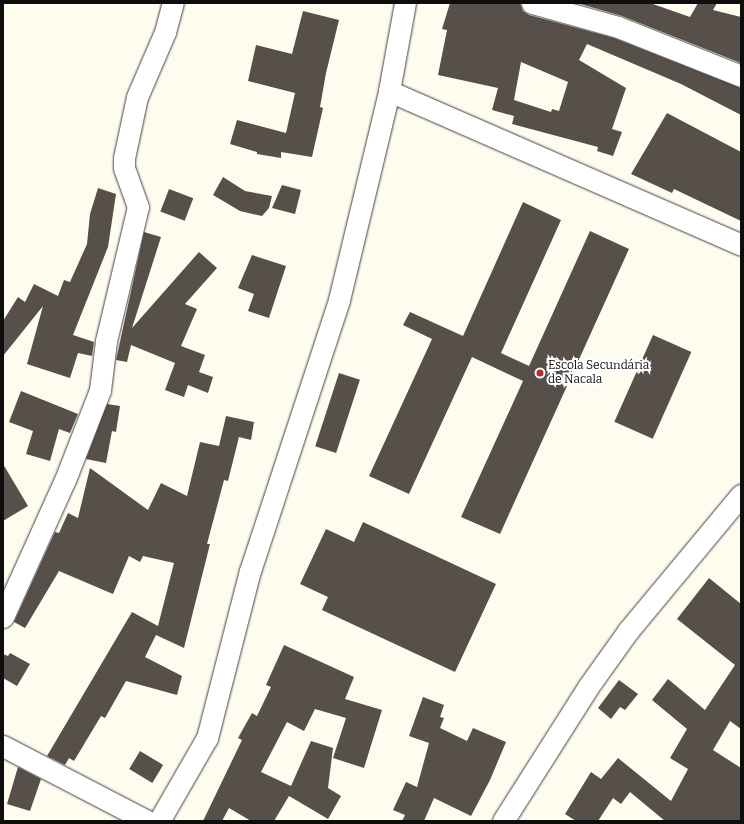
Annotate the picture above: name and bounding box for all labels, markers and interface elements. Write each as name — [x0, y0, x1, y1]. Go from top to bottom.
place label: Escola Secundária de Nacala — [548, 359, 649, 387]
marker: Escola Secundária de Nacala — [535, 368, 545, 378]

